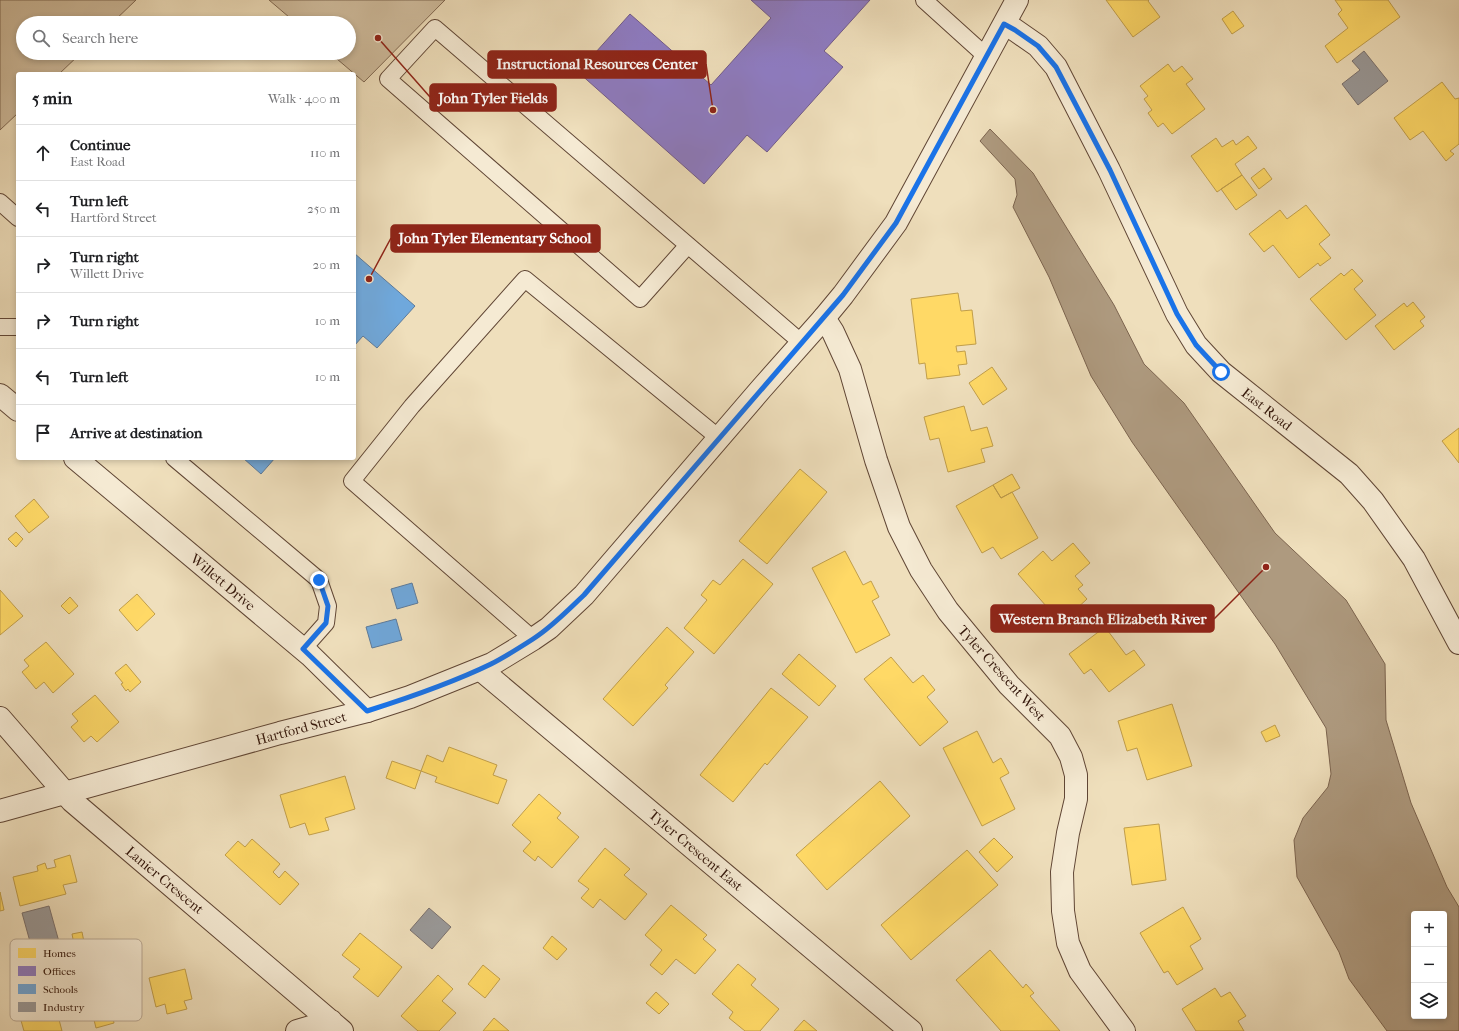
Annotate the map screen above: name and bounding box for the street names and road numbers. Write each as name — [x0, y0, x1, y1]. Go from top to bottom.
street label: East Road — [1238, 384, 1296, 435]
street label: Willett Drive — [186, 550, 259, 615]
street label: Tyler Crescent West — [954, 622, 1049, 725]
street label: Hartford Street — [254, 708, 348, 749]
street label: Tyler Crescent East — [645, 806, 746, 895]
street label: Lanier Crescent — [122, 843, 207, 918]

